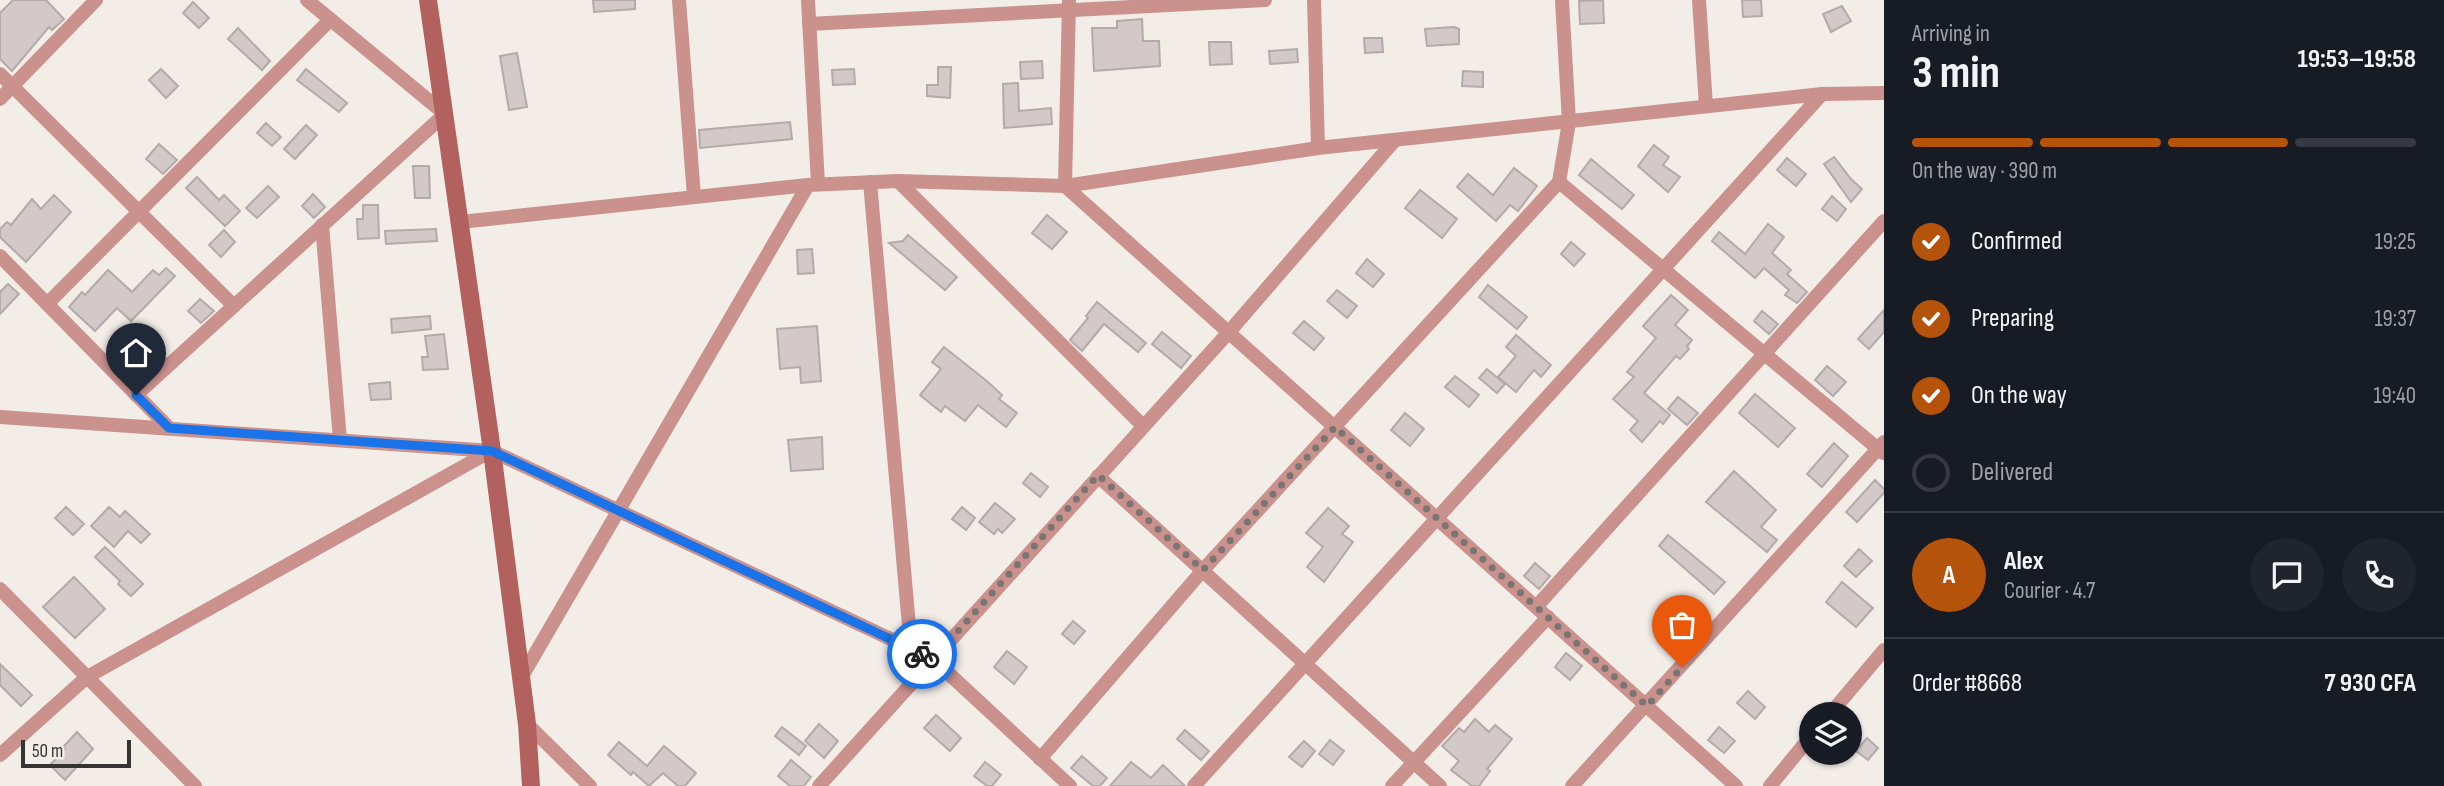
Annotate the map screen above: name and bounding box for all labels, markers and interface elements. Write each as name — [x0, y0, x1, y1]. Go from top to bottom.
text: Arriving in — [1912, 20, 1990, 48]
text: 19:53–19:58 — [2298, 44, 2416, 75]
text: 3 min — [1912, 46, 2000, 101]
text: On the way · 390 m — [1912, 157, 2057, 185]
icon: check — [1912, 223, 1950, 261]
text: Confirmed — [1971, 226, 2062, 257]
text: 19:25 — [2375, 228, 2416, 256]
icon: check — [1912, 300, 1950, 338]
text: Preparing — [1971, 303, 2054, 334]
text: 19:37 — [2375, 305, 2416, 333]
pin — [106, 323, 166, 395]
icon: home — [117, 334, 155, 372]
icon: check — [1912, 377, 1950, 415]
text: On the way — [1971, 380, 2067, 411]
text: 19:40 — [2374, 382, 2416, 410]
text: Delivered — [1971, 457, 2053, 488]
button: chat — [2250, 538, 2324, 612]
button: phone — [2342, 538, 2416, 612]
text: Alex — [2004, 546, 2044, 577]
text: A — [1943, 560, 1955, 591]
text: Courier · 4.7 — [2004, 577, 2095, 605]
pin — [1652, 595, 1712, 667]
icon: bag — [1663, 606, 1701, 644]
courier — [887, 619, 957, 689]
icon: bike — [903, 635, 941, 673]
text: Order #8668 — [1912, 668, 2022, 699]
text: 7 930 CFA — [2324, 668, 2416, 699]
map controls — [1799, 702, 1862, 765]
button: layers — [1799, 702, 1862, 765]
scale bar — [21, 737, 131, 769]
text: 50 m — [32, 740, 63, 763]

